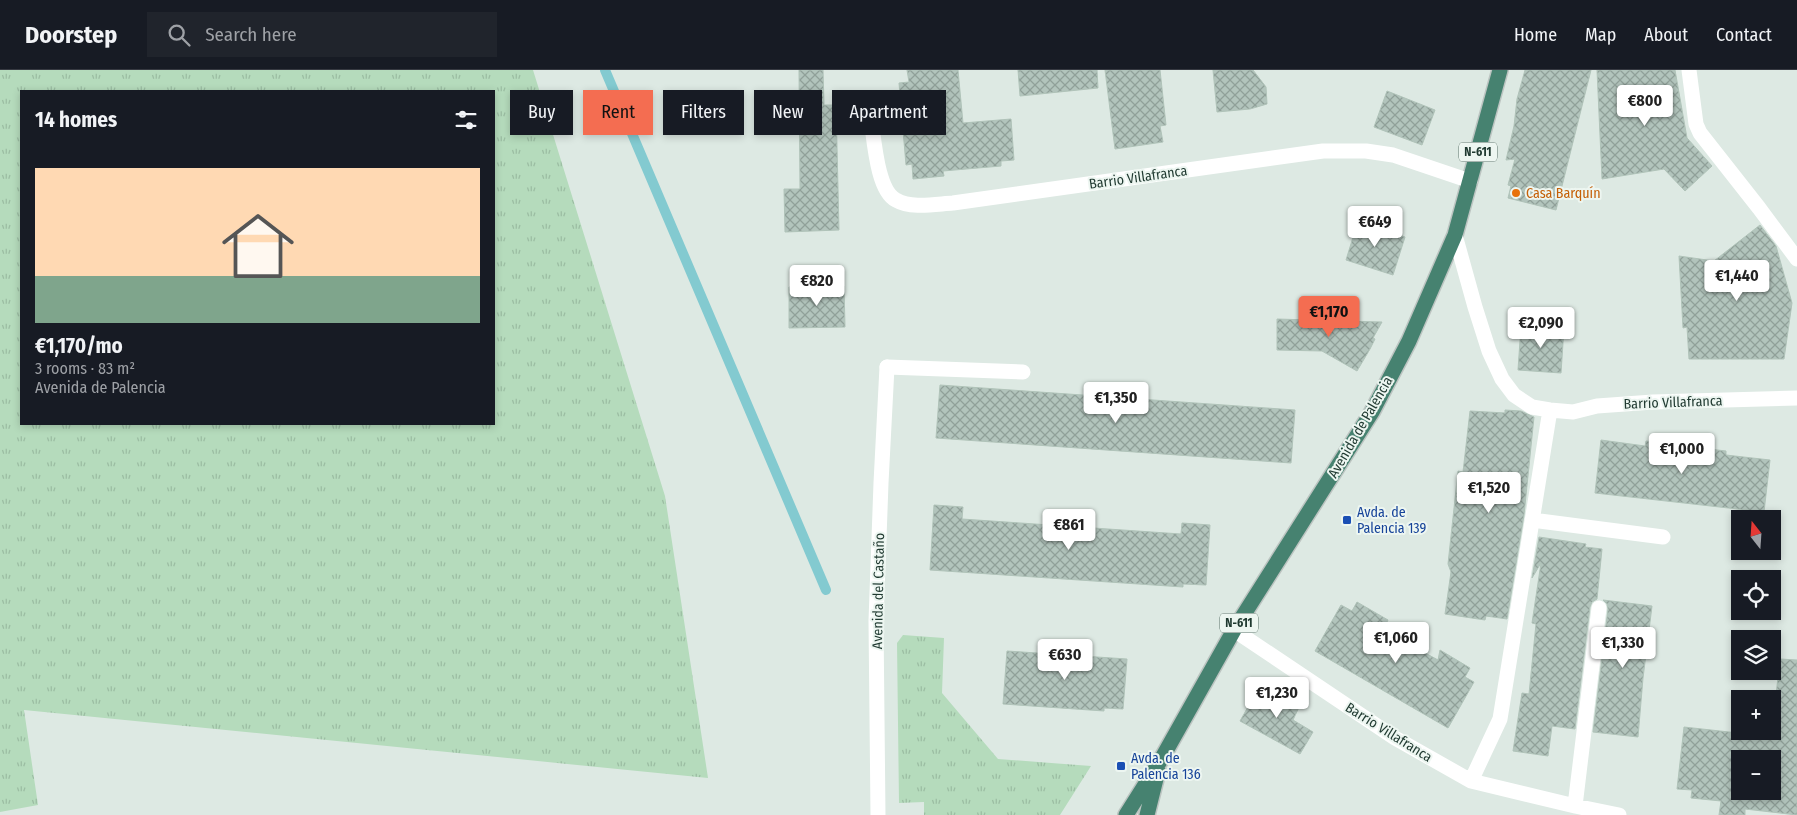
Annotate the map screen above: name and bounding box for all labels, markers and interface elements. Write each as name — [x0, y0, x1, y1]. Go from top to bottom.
search box — [147, 12, 497, 57]
text: Doorstep — [25, 21, 117, 49]
icon: search — [165, 21, 193, 49]
text: Search here — [205, 23, 297, 46]
text: Home — [1514, 24, 1557, 46]
text: Map — [1585, 24, 1616, 46]
text: About — [1644, 24, 1688, 46]
text: Contact — [1716, 24, 1772, 46]
pin: €800 — [1615, 85, 1675, 127]
chip: Buy — [510, 90, 573, 135]
chip: Rent — [583, 90, 653, 135]
chip: Filters — [663, 90, 744, 135]
chip: New — [754, 90, 822, 135]
chip: Apartment — [832, 90, 946, 135]
text: €800 — [1628, 91, 1662, 110]
icon: filters — [452, 106, 480, 134]
text: 14 homes — [35, 107, 117, 133]
road number: N-611 — [1459, 142, 1497, 161]
street label: Barrio Villafranca — [1088, 162, 1188, 193]
place label: Casa Barquín — [1526, 185, 1601, 202]
marker: Casa Barquín — [1510, 187, 1522, 199]
icon: home — [213, 201, 303, 291]
pin: €649 — [1345, 206, 1405, 248]
text: €649 — [1359, 212, 1391, 231]
pin: €1,440 — [1696, 260, 1778, 302]
pin: €820 — [787, 264, 847, 307]
text: €1,440 — [1715, 266, 1759, 285]
text: €820 — [801, 271, 833, 290]
pin: €1,170 — [1288, 296, 1370, 338]
text: €1,170 — [1309, 302, 1349, 321]
pin: €2,090 — [1500, 306, 1582, 349]
text: €2,090 — [1519, 313, 1563, 332]
text: €1,170/mo — [35, 333, 123, 359]
text: 3 rooms · 83 m² — [35, 359, 135, 378]
street label: Avenida de Palencia — [1324, 373, 1396, 481]
text: Avenida de Palencia — [35, 378, 166, 397]
pin: €1,350 — [1075, 382, 1157, 424]
text: €1,350 — [1095, 388, 1137, 407]
street label: Barrio Villafranca — [1623, 392, 1723, 413]
pin: €1,000 — [1641, 432, 1723, 475]
text: €1,000 — [1660, 439, 1704, 458]
pin: €1,520 — [1448, 472, 1530, 514]
text: €1,520 — [1468, 478, 1510, 497]
place label: Avda. de Palencia 139 — [1357, 504, 1427, 537]
pin: €861 — [1039, 508, 1099, 551]
north arrow — [1731, 510, 1781, 560]
map controls — [1731, 510, 1781, 800]
marker: Avda. de Palencia 139 — [1341, 514, 1353, 526]
text: €861 — [1053, 515, 1085, 534]
street label: Avenida del Castaño — [869, 533, 888, 649]
button: locate — [1731, 570, 1781, 620]
road number: N-611 — [1220, 614, 1258, 632]
pin: €1,060 — [1355, 622, 1437, 664]
pin: €1,330 — [1582, 626, 1664, 669]
text: €1,060 — [1374, 628, 1418, 647]
button: layers — [1731, 630, 1781, 680]
text: €1,330 — [1602, 633, 1644, 652]
pin: €630 — [1035, 638, 1095, 681]
text: €630 — [1049, 645, 1081, 664]
pin: €1,230 — [1236, 676, 1318, 719]
text: €1,230 — [1256, 683, 1298, 702]
button: + — [1731, 690, 1781, 740]
street label: Barrio Villafranca — [1342, 699, 1435, 766]
place label: Avda. de Palencia 136 — [1131, 750, 1201, 783]
button: − — [1731, 750, 1781, 800]
marker: Avda. de Palencia 136 — [1115, 760, 1127, 772]

